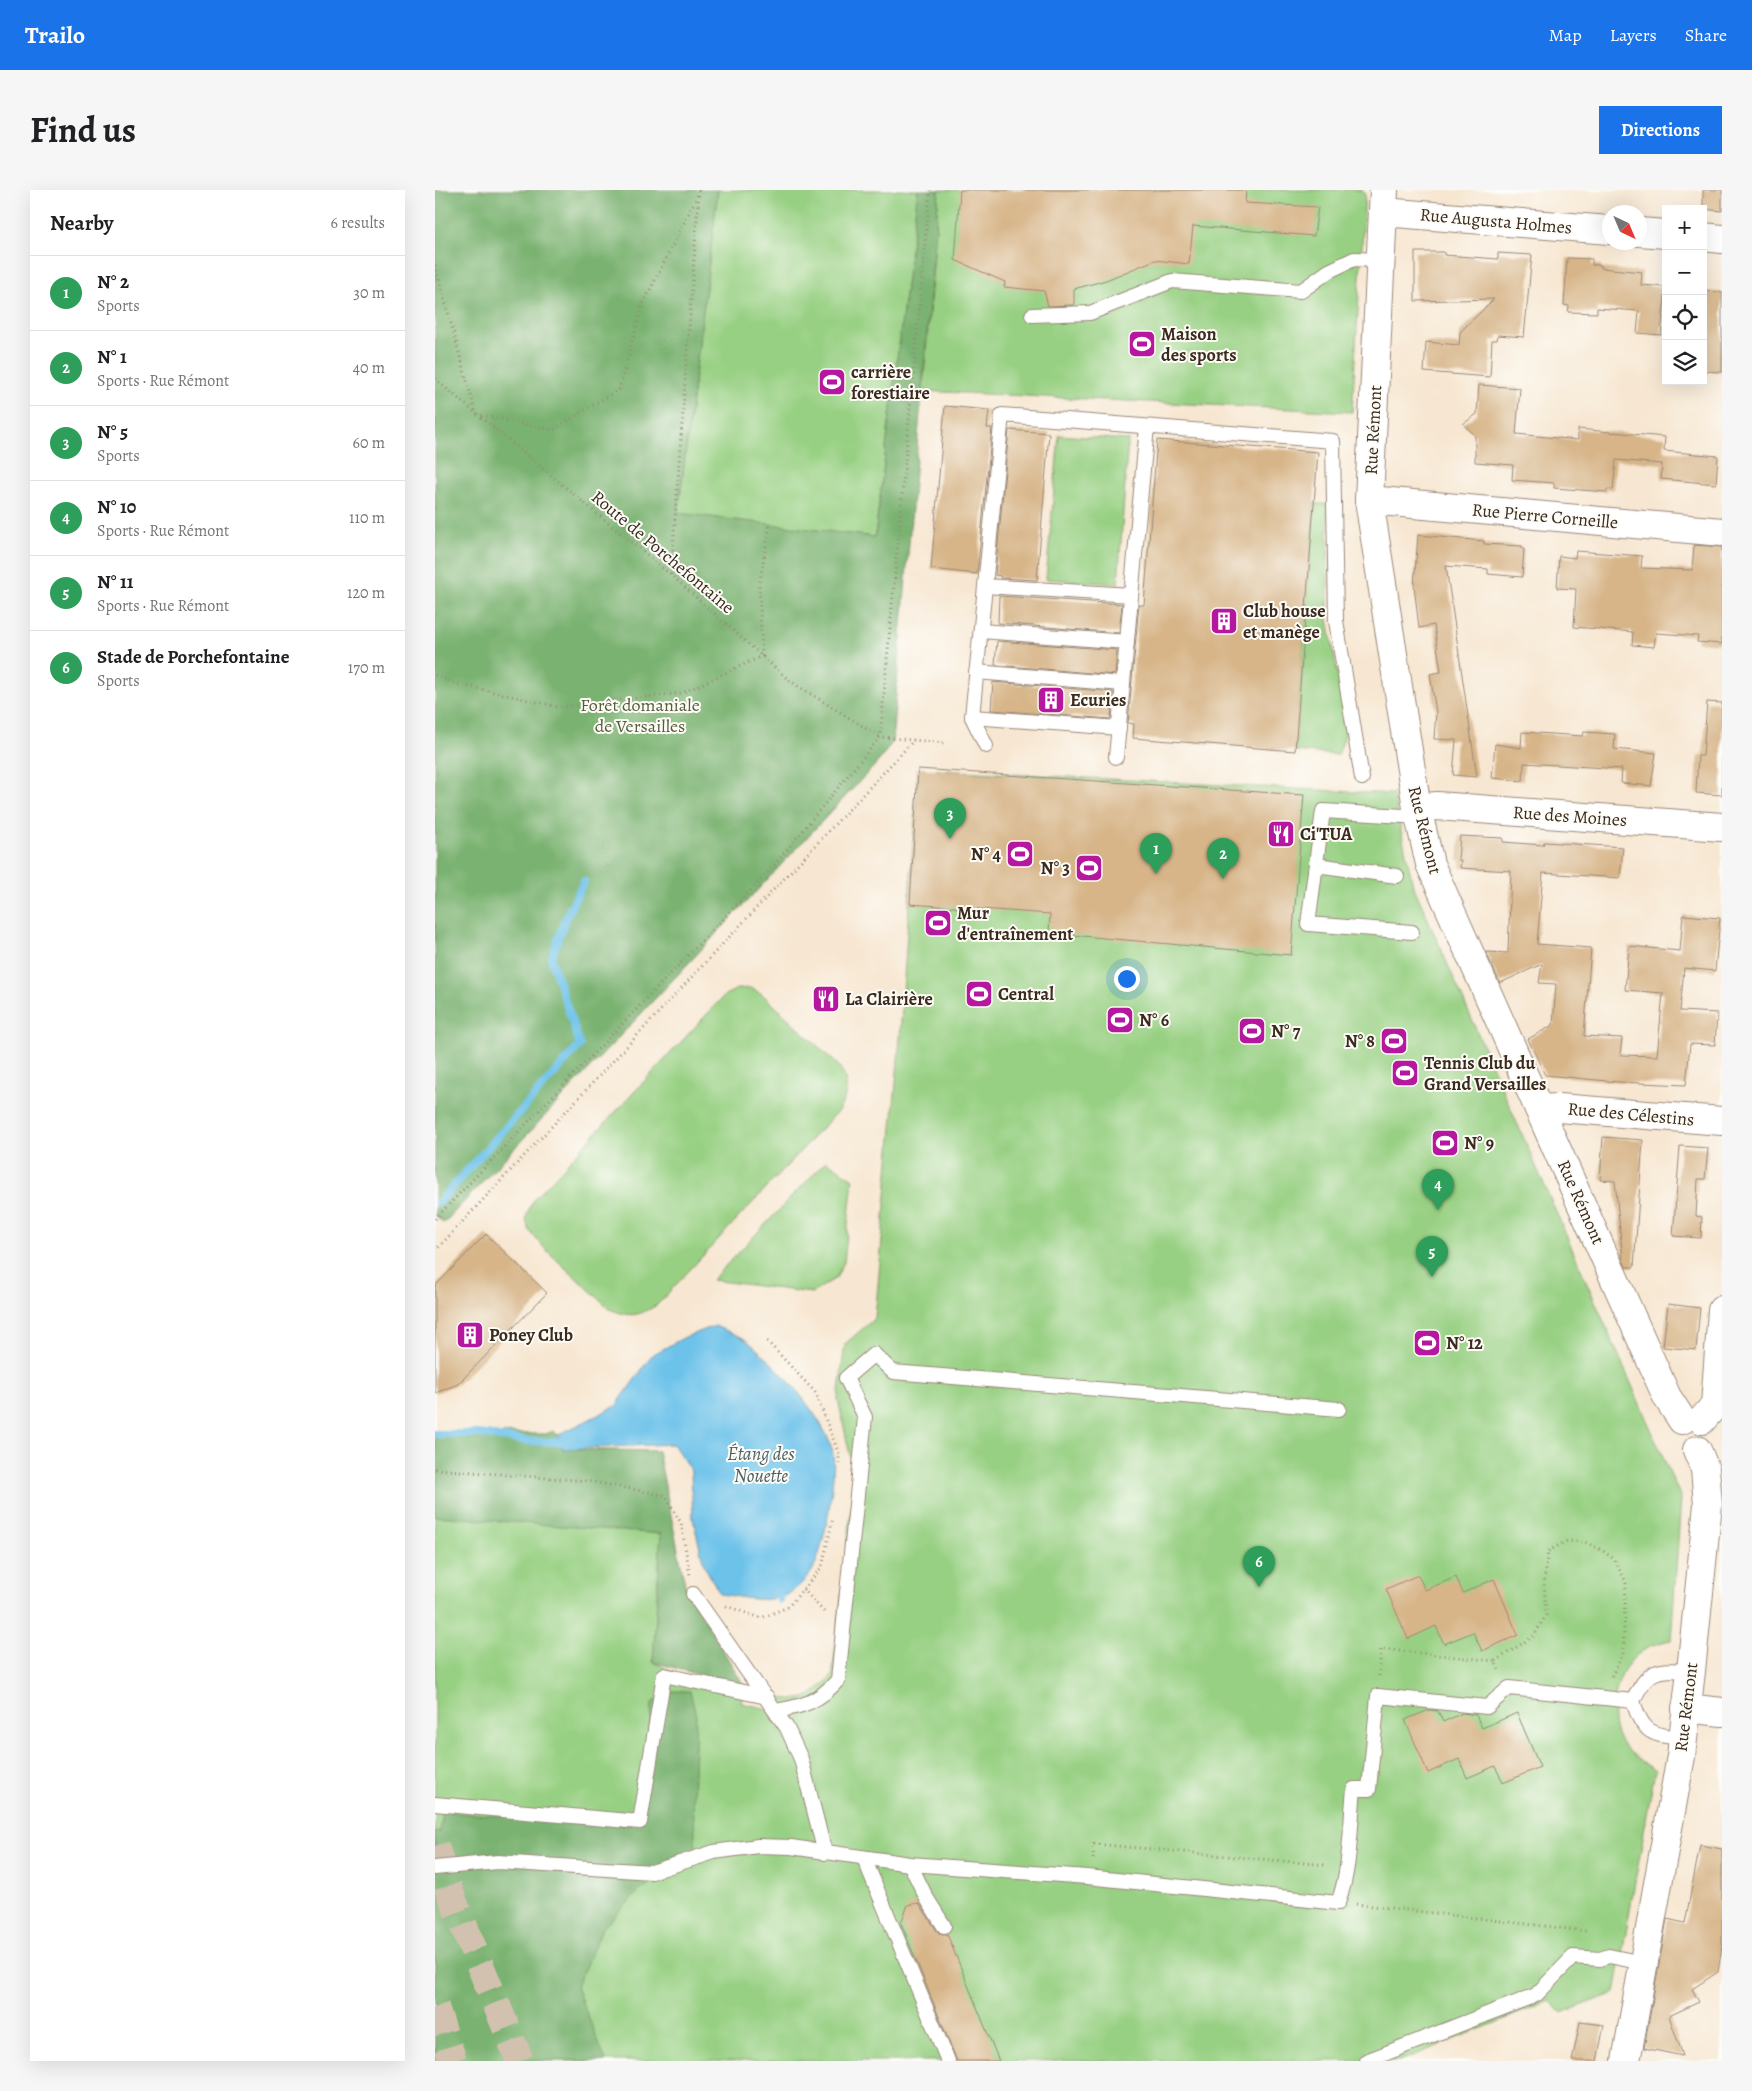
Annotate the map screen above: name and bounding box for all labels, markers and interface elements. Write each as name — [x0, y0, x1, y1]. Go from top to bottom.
text: Trailo — [25, 19, 85, 51]
text: Map — [1549, 23, 1582, 47]
text: Layers — [1610, 23, 1657, 47]
text: Share — [1685, 23, 1727, 47]
text: Find us — [30, 106, 136, 154]
button: Directions — [1599, 106, 1722, 154]
street label: Rue Augusta Holmes — [1419, 202, 1573, 240]
north arrow — [1602, 205, 1647, 250]
map controls — [1662, 205, 1707, 385]
button: + — [1662, 205, 1707, 250]
text: Nearby — [50, 209, 113, 237]
text: 6 results — [331, 212, 385, 234]
button: − — [1662, 250, 1707, 295]
text: N° 2 — [97, 269, 129, 295]
text: 1 — [63, 282, 69, 304]
text: 30 m — [353, 282, 385, 304]
text: Sports — [97, 295, 140, 317]
button: locate — [1662, 295, 1707, 340]
place label: Maison des sports — [1161, 322, 1236, 367]
sports icon: Maison des sports — [1127, 329, 1157, 359]
button: layers — [1662, 340, 1707, 385]
text: N° 1 — [97, 344, 127, 370]
text: 2 — [62, 357, 70, 379]
text: 40 m — [353, 357, 385, 379]
place label: carrière forestiaire — [851, 360, 930, 405]
sports icon: carrière forestiaire — [817, 367, 847, 397]
text: Sports · Rue Rémont — [97, 370, 229, 392]
street label: Rue Rémont — [1359, 384, 1387, 476]
text: N° 5 — [97, 419, 128, 445]
text: 3 — [63, 432, 69, 454]
text: 60 m — [353, 432, 385, 454]
text: Sports — [97, 445, 140, 467]
street label: Route de Porchefontaine — [586, 485, 740, 619]
text: N° 10 — [97, 494, 136, 520]
street label: Rue Pierre Corneille — [1471, 498, 1619, 534]
text: 4 — [62, 507, 70, 529]
text: 110 m — [349, 507, 385, 529]
text: Sports · Rue Rémont — [97, 520, 229, 542]
text: N° 11 — [97, 569, 133, 595]
text: 5 — [63, 582, 69, 604]
text: 120 m — [347, 582, 385, 604]
text: Sports · Rue Rémont — [97, 595, 229, 617]
place label: Club house et manège — [1243, 599, 1326, 644]
building icon: Club house et manège — [1209, 606, 1239, 636]
text: Stade de Porchefontaine — [97, 644, 290, 670]
text: 6 — [62, 657, 70, 679]
text: 170 m — [348, 657, 385, 679]
text: Sports — [97, 670, 140, 692]
building icon: Ecuries — [1036, 685, 1066, 715]
place label: Ecuries — [1070, 688, 1126, 712]
park label: Forêt domaniale de Versailles — [580, 693, 700, 738]
street label: Rue Rémont — [1402, 783, 1448, 877]
pin: 3 — [934, 798, 966, 839]
street label: Rue des Moines — [1512, 800, 1628, 832]
restaurant icon: Ci'TUA — [1266, 819, 1296, 849]
place label: Ci'TUA — [1300, 822, 1353, 846]
pin: 1 — [1140, 833, 1172, 874]
pin: 2 — [1207, 838, 1239, 879]
sports icon: N° 4 — [1005, 839, 1035, 869]
place label: N° 4 — [971, 842, 1002, 866]
sports icon: N° 3 — [1074, 853, 1104, 883]
place label: N° 3 — [1041, 856, 1070, 880]
place label: Mur d'entraînement — [957, 901, 1073, 946]
sports icon: Mur d'entraînement — [923, 908, 953, 938]
your location — [1114, 966, 1140, 992]
sports icon: Central — [964, 979, 994, 1009]
place label: Central — [998, 982, 1054, 1006]
restaurant icon: La Clairière — [811, 984, 841, 1014]
place label: La Clairière — [845, 987, 933, 1011]
sports icon: N° 6 — [1105, 1005, 1135, 1035]
place label: N° 6 — [1139, 1008, 1169, 1032]
sports icon: N° 7 — [1237, 1016, 1267, 1046]
place label: N° 7 — [1271, 1019, 1301, 1043]
sports icon: N° 8 — [1379, 1026, 1409, 1056]
place label: N° 8 — [1345, 1029, 1375, 1053]
place label: Tennis Club du Grand Versailles — [1424, 1051, 1546, 1096]
sports icon: Tennis Club du Grand Versailles — [1390, 1058, 1420, 1088]
street label: Rue des Célestins — [1567, 1097, 1695, 1131]
sports icon: N° 9 — [1430, 1128, 1460, 1158]
place label: N° 9 — [1464, 1131, 1494, 1155]
street label: Rue Rémont — [1552, 1156, 1610, 1248]
pin: 4 — [1422, 1169, 1454, 1210]
pin: 5 — [1416, 1236, 1448, 1277]
building icon: Poney Club — [455, 1320, 485, 1350]
place label: Poney Club — [489, 1323, 573, 1347]
sports icon: N° 12 — [1412, 1328, 1442, 1358]
place label: N° 12 — [1446, 1331, 1483, 1355]
water label: Étang des Nouette — [727, 1441, 795, 1489]
pin: 6 — [1243, 1546, 1275, 1587]
street label: Rue Rémont — [1669, 1661, 1703, 1753]

